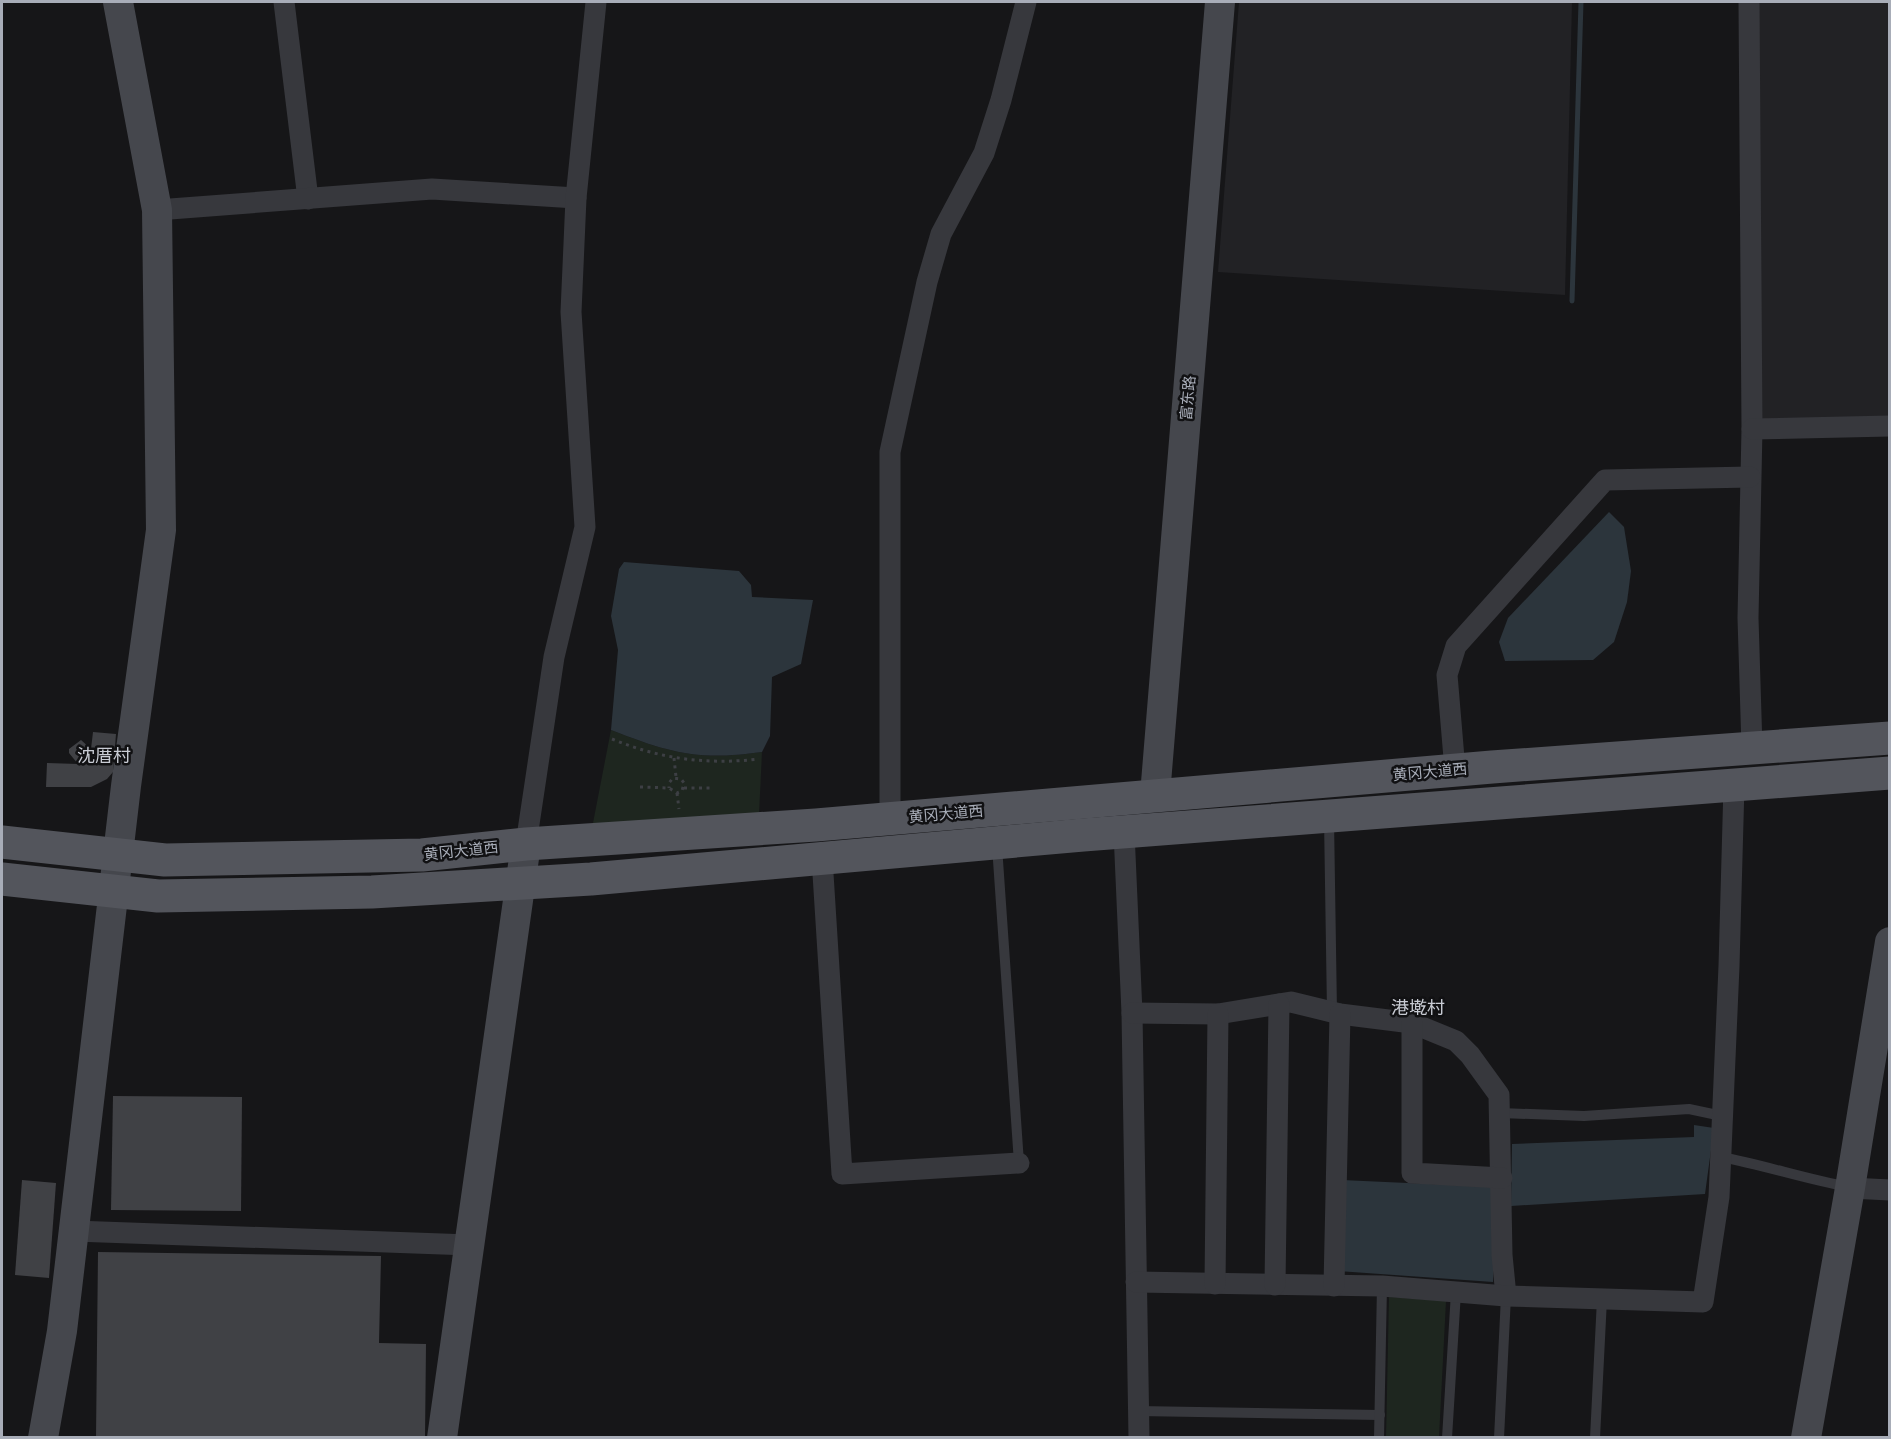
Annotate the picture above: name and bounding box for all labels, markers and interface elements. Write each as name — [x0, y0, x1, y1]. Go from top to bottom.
street label: 富东路 — [1174, 375, 1201, 421]
district label: 沈厝村 — [77, 742, 131, 769]
street label: 黄冈大道西 — [1392, 757, 1468, 786]
street label: 黄冈大道西 — [908, 799, 984, 828]
street label: 黄冈大道西 — [422, 835, 499, 866]
district label: 港墘村 — [1391, 994, 1445, 1021]

